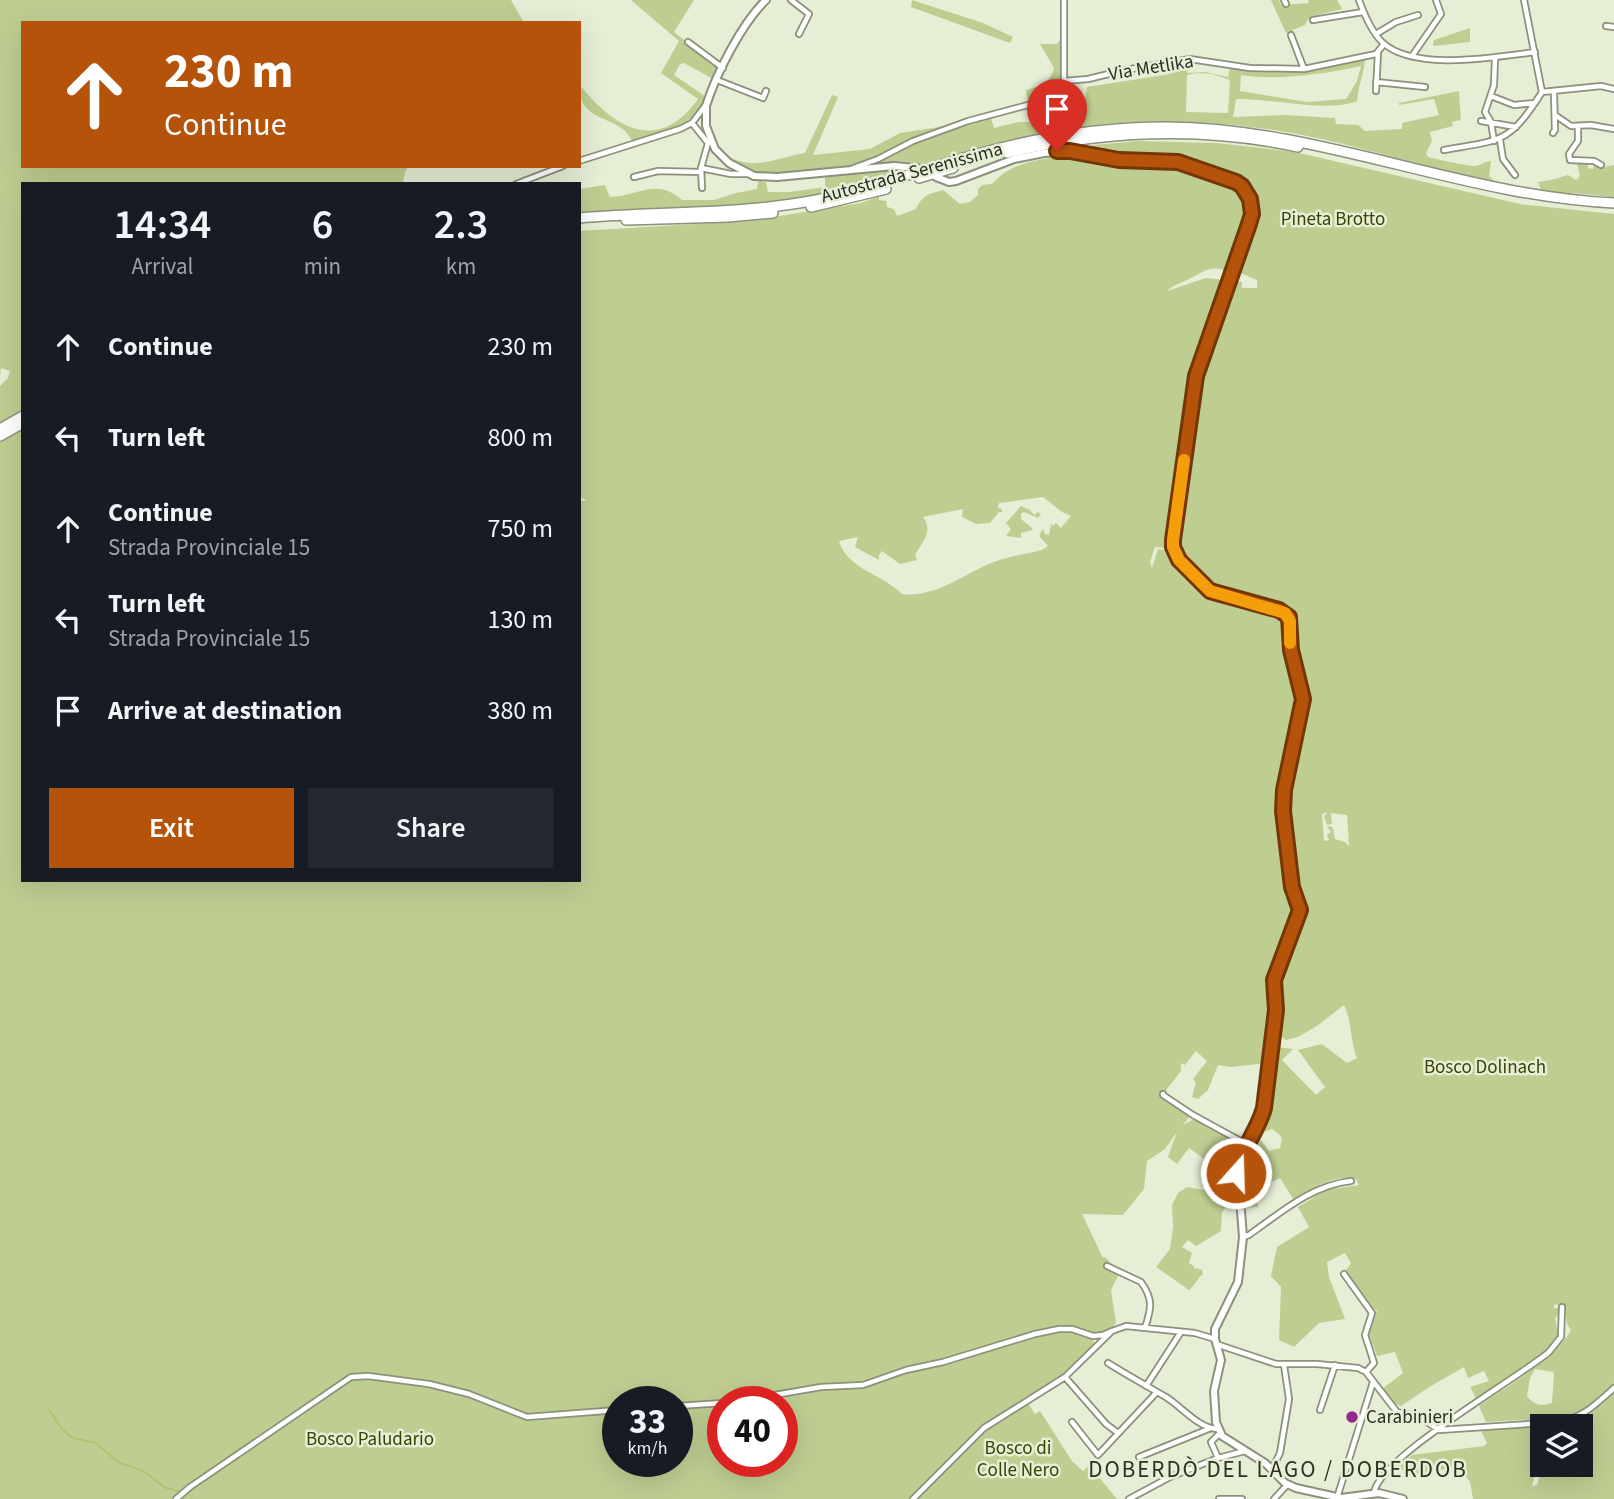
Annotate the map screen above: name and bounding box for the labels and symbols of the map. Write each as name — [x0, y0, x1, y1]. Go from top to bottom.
street label: Via Metlika — [1107, 48, 1195, 88]
pin — [1027, 79, 1087, 151]
street label: Autostrada Serenissima — [818, 136, 1006, 210]
park label: Pineta Brotto — [1281, 206, 1385, 233]
park label: Bosco Dolinach — [1424, 1054, 1546, 1081]
position arrow — [1199, 1136, 1273, 1210]
speed limit sign: 40 — [707, 1386, 798, 1477]
place label: Carabinieri — [1366, 1404, 1453, 1431]
marker: Carabinieri — [1344, 1409, 1360, 1425]
park label: Bosco Paludario — [306, 1426, 434, 1453]
park label: Bosco di Colle Nero — [977, 1435, 1059, 1484]
district label: DOBERDÒ DEL LAGO / DOBERDOB — [1088, 1453, 1468, 1486]

